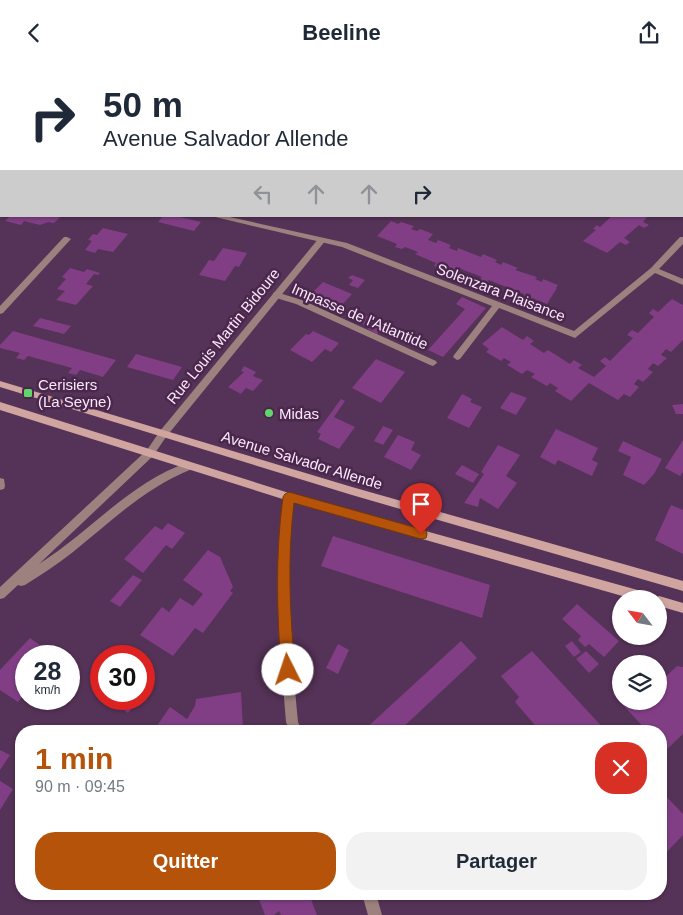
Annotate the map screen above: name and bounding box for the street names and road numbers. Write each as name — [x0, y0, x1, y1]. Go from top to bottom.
street label: Solenzara Plaisance — [434, 260, 568, 324]
street label: Rue Louis Martin Bidoure — [163, 265, 283, 407]
street label: Impasse de l'Atlantide — [289, 280, 431, 352]
street label: Avenue Salvador Allende — [219, 427, 385, 493]

